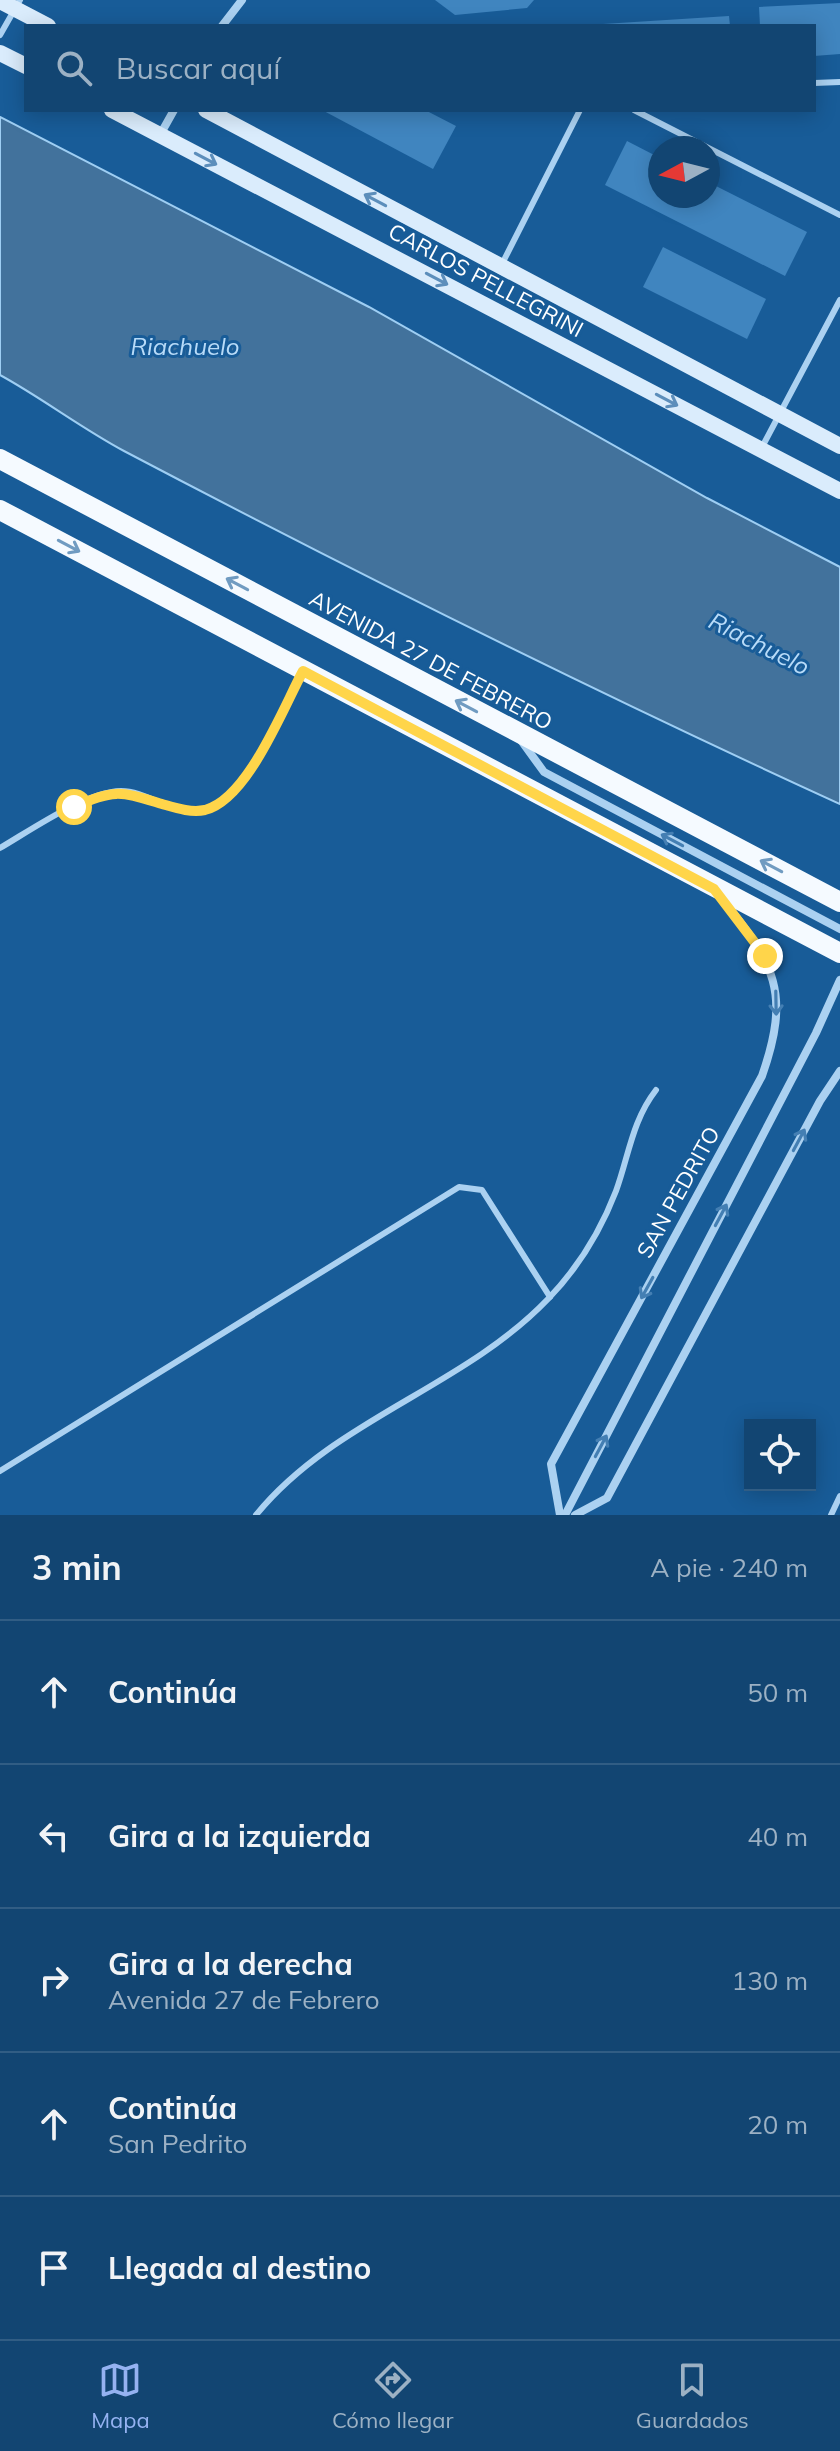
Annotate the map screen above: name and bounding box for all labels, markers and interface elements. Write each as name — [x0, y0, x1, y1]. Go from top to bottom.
search box — [24, 24, 816, 112]
icon: search — [52, 46, 96, 90]
text: Buscar aquí — [116, 49, 281, 87]
north arrow — [648, 136, 720, 208]
one-way arrow — [194, 151, 218, 167]
one-way arrow — [364, 192, 388, 207]
street label: CARLOS PELLEGRINI — [384, 217, 588, 343]
one-way arrow — [424, 272, 448, 288]
water label: Riachuelo — [131, 331, 239, 361]
one-way arrow — [655, 392, 678, 408]
one-way arrow — [57, 539, 80, 555]
one-way arrow — [225, 576, 249, 592]
street label: AVENIDA 27 DE FEBRERO — [305, 584, 557, 736]
water label: Riachuelo — [704, 605, 815, 681]
one-way arrow — [455, 697, 479, 713]
route start — [56, 789, 92, 825]
one-way arrow — [661, 831, 685, 847]
one-way arrow — [760, 857, 783, 873]
route end — [747, 938, 783, 974]
one-way arrow — [768, 989, 784, 1016]
street label: SAN PEDRITO — [630, 1121, 726, 1263]
one-way arrow — [792, 1129, 807, 1153]
one-way arrow — [714, 1204, 730, 1228]
one-way arrow — [639, 1276, 655, 1299]
map controls — [744, 1419, 816, 1491]
button: locate — [744, 1419, 816, 1491]
one-way arrow — [593, 1434, 609, 1458]
text: 3 min — [32, 1546, 122, 1589]
text: A pie · 240 m — [650, 1551, 808, 1584]
icon: ahead — [32, 1670, 76, 1714]
text: Continúa — [108, 1673, 237, 1711]
text: 50 m — [747, 1676, 808, 1709]
icon: left — [32, 1814, 76, 1858]
text: Gira a la izquierda — [108, 1817, 371, 1855]
text: 40 m — [747, 1820, 808, 1853]
text: Gira a la derecha — [108, 1945, 353, 1983]
icon: right — [32, 1958, 76, 2002]
text: 130 m — [732, 1964, 808, 1997]
text: Avenida 27 de Febrero — [108, 1983, 380, 2016]
text: Continúa — [108, 2089, 237, 2127]
icon: ahead — [32, 2102, 76, 2146]
text: 20 m — [747, 2108, 808, 2141]
text: San Pedrito — [108, 2127, 247, 2160]
icon: arrive — [32, 2246, 76, 2290]
text: Llegada al destino — [108, 2249, 371, 2287]
tab: Mapa — [91, 2358, 150, 2434]
tab: Cómo llegar — [332, 2358, 453, 2434]
tab: Guardados — [636, 2358, 749, 2434]

